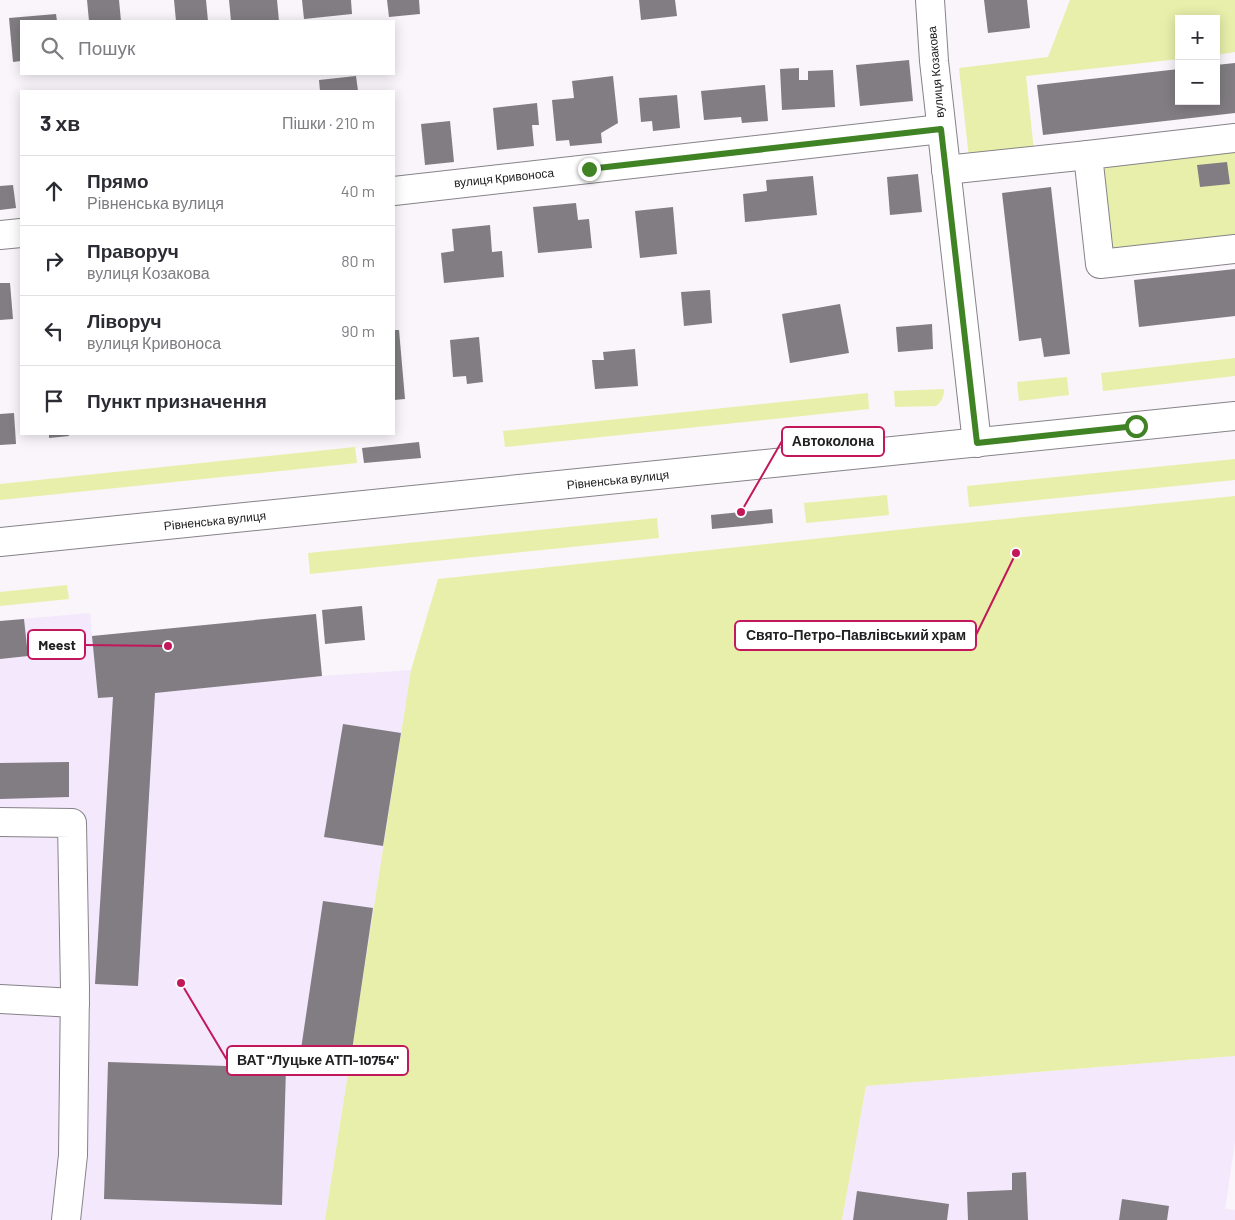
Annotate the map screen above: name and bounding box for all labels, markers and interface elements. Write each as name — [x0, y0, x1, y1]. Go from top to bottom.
map controls — [1175, 15, 1220, 105]
button: + — [1175, 15, 1220, 60]
search box — [20, 20, 395, 75]
street label: вулиця Козакова — [924, 25, 947, 119]
icon: search — [38, 34, 66, 62]
text: Пошук — [78, 36, 135, 59]
button: − — [1175, 60, 1220, 105]
text: 3 хв — [40, 110, 80, 135]
text: Пішки · 210 m — [282, 113, 375, 132]
route end — [578, 158, 601, 181]
street label: вулиця Кривоноса — [453, 165, 555, 190]
text: Прямо — [87, 169, 149, 192]
icon: ahead — [40, 177, 68, 205]
text: 40 m — [341, 181, 375, 200]
text: Рівненська вулиця — [87, 193, 224, 212]
text: Праворуч — [87, 239, 179, 262]
icon: right — [40, 247, 68, 275]
text: 80 m — [341, 251, 375, 270]
text: вулиця Козакова — [87, 263, 210, 282]
text: Ліворуч — [87, 309, 162, 332]
icon: left — [40, 317, 68, 345]
text: 90 m — [341, 321, 375, 340]
text: вулиця Кривоноса — [87, 333, 221, 352]
icon: arrive — [40, 387, 68, 415]
text: Пункт призначення — [87, 389, 267, 412]
route start — [1125, 415, 1148, 438]
callout: Автоколона — [782, 427, 884, 456]
text: Автоколона — [792, 432, 874, 449]
street label: Рівненська вулиця — [566, 467, 670, 492]
street label: Рівненська вулиця — [163, 508, 267, 533]
callout: Свято-Петро-Павлівський храм — [735, 621, 976, 650]
text: Свято-Петро-Павлівський храм — [746, 626, 966, 643]
callout: Meest — [28, 630, 85, 659]
text: Meest — [38, 636, 76, 653]
callout: ВАТ "Луцьке АТП-10754" — [227, 1046, 408, 1075]
text: ВАТ "Луцьке АТП-10754" — [237, 1051, 399, 1068]

